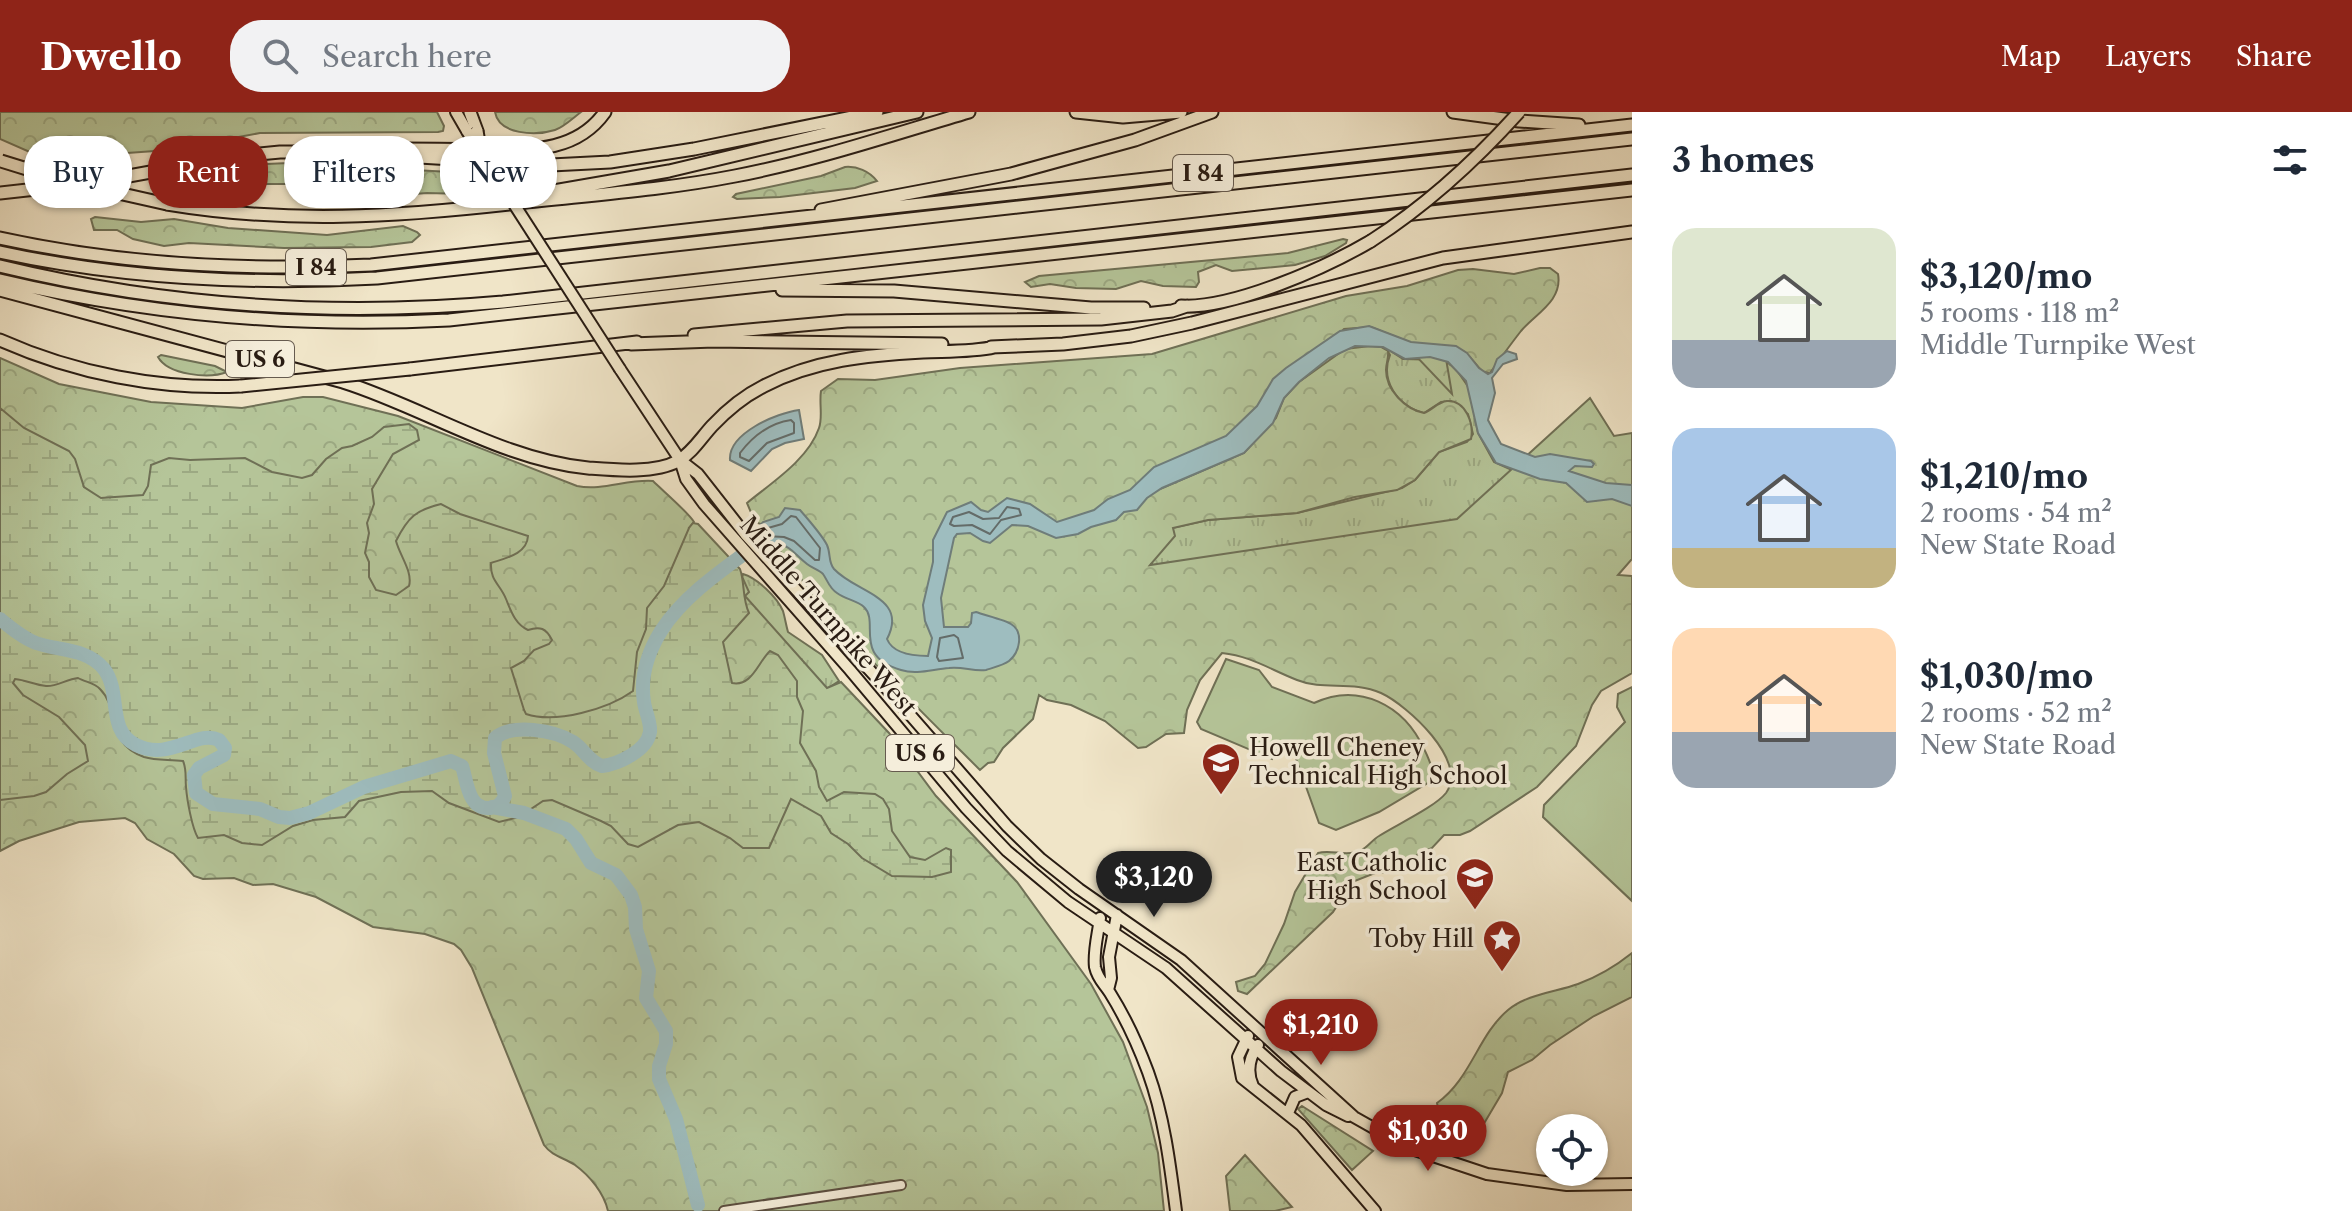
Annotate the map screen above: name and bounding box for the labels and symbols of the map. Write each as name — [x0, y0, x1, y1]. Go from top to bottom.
road number: I 84 — [1173, 155, 1233, 191]
road number: I 84 — [286, 249, 346, 285]
road number: US 6 — [226, 341, 294, 377]
street label: Middle Turnpike West — [734, 510, 923, 722]
place label: Howell Cheney Technical High School — [1249, 733, 1507, 790]
road number: US 6 — [886, 735, 954, 771]
school or university icon: Howell Cheney Technical High School — [1200, 741, 1242, 796]
place label: East Catholic High School — [1296, 848, 1447, 905]
pin: $3,120 — [1089, 851, 1219, 919]
school or university icon: East Catholic High School — [1454, 856, 1496, 911]
place icon: Toby Hill — [1481, 918, 1523, 973]
place label: Toby Hill — [1369, 924, 1474, 953]
pin: $1,210 — [1256, 999, 1386, 1067]
pin: $1,030 — [1363, 1105, 1493, 1173]

